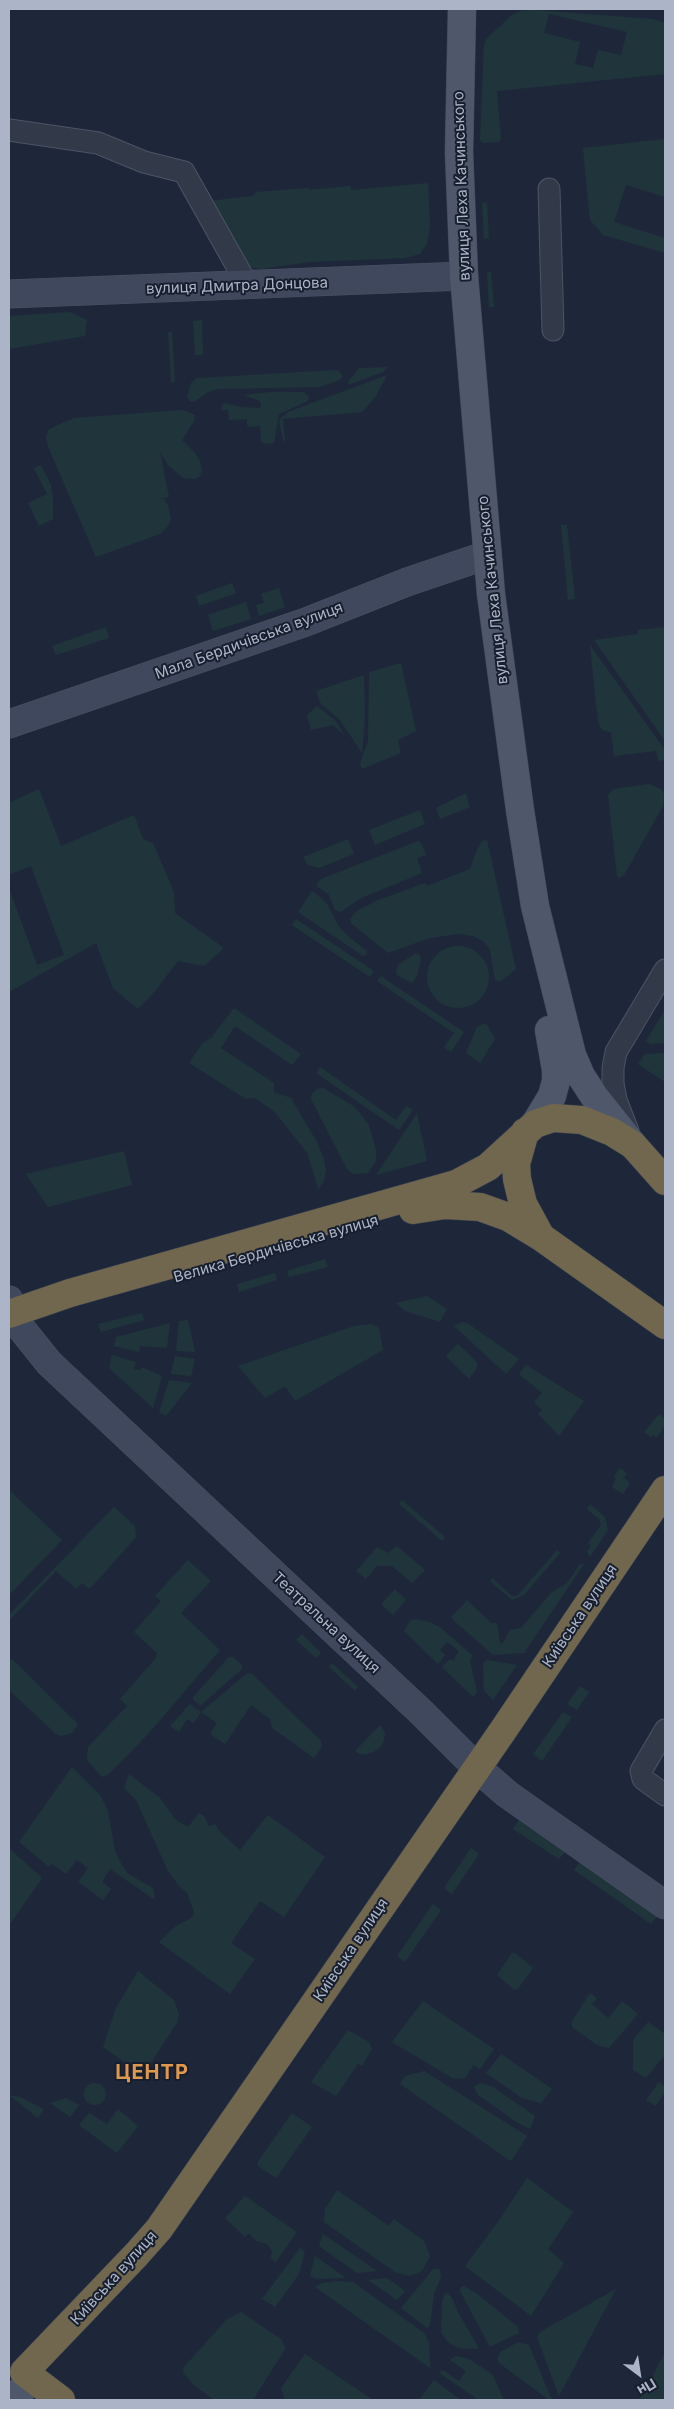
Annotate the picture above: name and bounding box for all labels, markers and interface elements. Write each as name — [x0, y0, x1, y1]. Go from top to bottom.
street label: вулиця Леха Качинського — [450, 91, 474, 281]
street label: вулиця Дмитра Донцова — [146, 274, 328, 298]
street label: вулиця Леха Качинського — [474, 495, 512, 685]
street label: Мала Бердичівська вулиця — [153, 599, 345, 683]
street label: Велика Бердичівська вулиця — [172, 1211, 380, 1287]
street label: Київська вулиця — [539, 1561, 621, 1671]
street label: Театральна вулиця — [269, 1569, 383, 1677]
street label: Київська вулиця — [310, 1895, 392, 2005]
district label: ЦЕНТР — [115, 2061, 189, 2085]
street label: Київська вулиця — [67, 2227, 161, 2329]
north arrow — [614, 2349, 664, 2399]
text: Пн — [634, 2375, 660, 2400]

